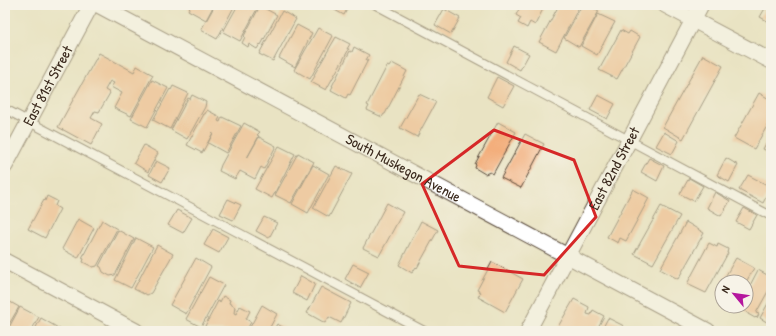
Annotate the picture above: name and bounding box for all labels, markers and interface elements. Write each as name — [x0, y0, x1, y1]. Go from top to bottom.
street label: East 81st Street — [17, 41, 78, 129]
street label: East 82nd Street — [583, 122, 645, 214]
street label: South Muskegon Avenue — [342, 128, 465, 207]
north arrow — [714, 274, 754, 314]
text: N — [718, 283, 733, 295]

